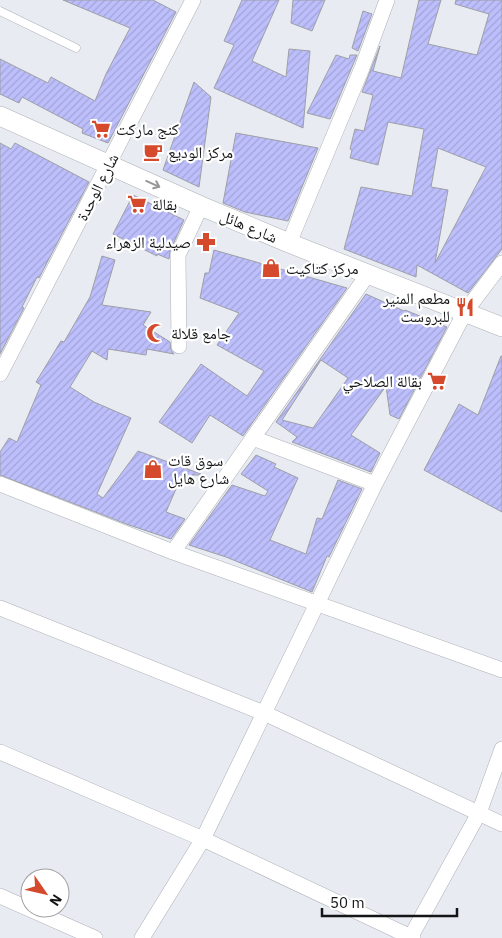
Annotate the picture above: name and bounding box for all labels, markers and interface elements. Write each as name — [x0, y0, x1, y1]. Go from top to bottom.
supermarket icon: كنج ماركت — [90, 118, 112, 140]
place label: كنج ماركت — [116, 119, 179, 140]
cafe icon: مركز الوديع — [142, 141, 164, 163]
place label: مركز الوديع — [168, 142, 233, 163]
street label: شارع الوحدة — [71, 150, 123, 225]
one-way arrow — [145, 180, 160, 190]
supermarket icon: بقالة — [126, 193, 148, 215]
place label: بقالة — [152, 194, 177, 214]
street label: شارع هائل — [217, 205, 281, 248]
pharmacy icon: صيدلية الزهراء — [195, 231, 217, 253]
place label: صيدلية الزهراء — [106, 232, 191, 252]
shop icon: مركز كتاكيت — [260, 257, 282, 279]
place label: مركز كتاكيت — [286, 258, 359, 278]
place label: مطعم المنير للبروست — [382, 288, 450, 326]
restaurant icon: مطعم المنير للبروست — [454, 296, 476, 318]
mosque icon: جامع قلالة — [145, 322, 167, 344]
place label: جامع قلالة — [171, 323, 231, 344]
supermarket icon: بقالة الصلاحي — [426, 370, 448, 392]
place label: بقالة الصلاحي — [342, 371, 422, 394]
place label: سوق قات شارع هايل — [168, 450, 229, 489]
shop icon: سوق قات شارع هايل — [142, 458, 164, 480]
north arrow — [20, 868, 70, 918]
scale bar — [322, 886, 457, 918]
text: N — [45, 891, 66, 910]
text: 50 m — [330, 893, 365, 912]

